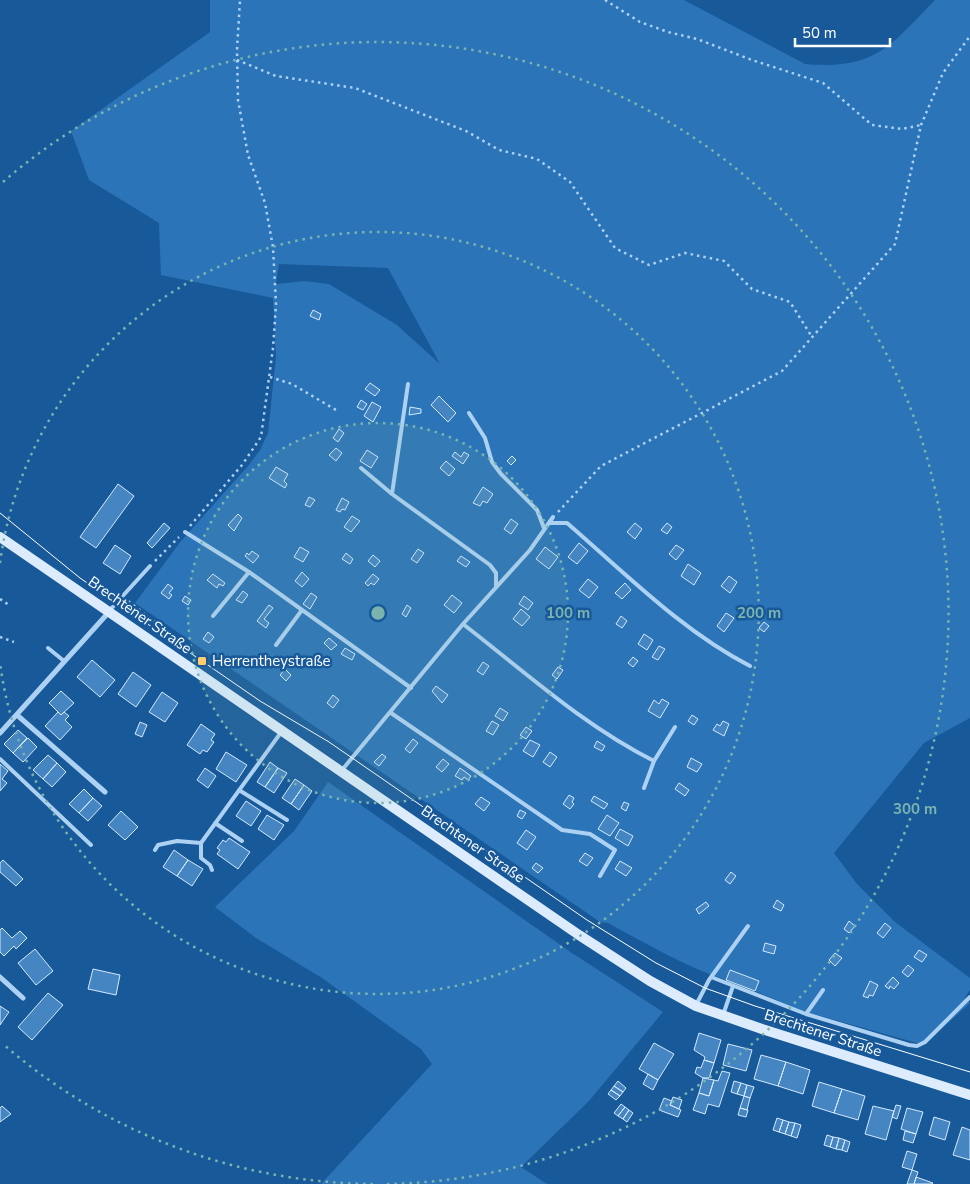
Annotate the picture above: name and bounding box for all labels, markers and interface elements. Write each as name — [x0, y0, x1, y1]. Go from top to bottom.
scale bar — [795, 15, 890, 47]
text: 50 m — [802, 23, 837, 43]
street label: Brechtener Straße — [84, 572, 196, 658]
text: 100 m — [546, 603, 590, 623]
text: 200 m — [737, 603, 781, 623]
centre of rings — [369, 604, 387, 622]
place label: Herrentheystraße — [212, 651, 331, 671]
marker: Herrentheystraße — [196, 655, 208, 667]
text: 300 m — [893, 799, 937, 819]
street label: Brechtener Straße — [417, 801, 529, 887]
street label: Brechtener Straße — [762, 1005, 884, 1061]

